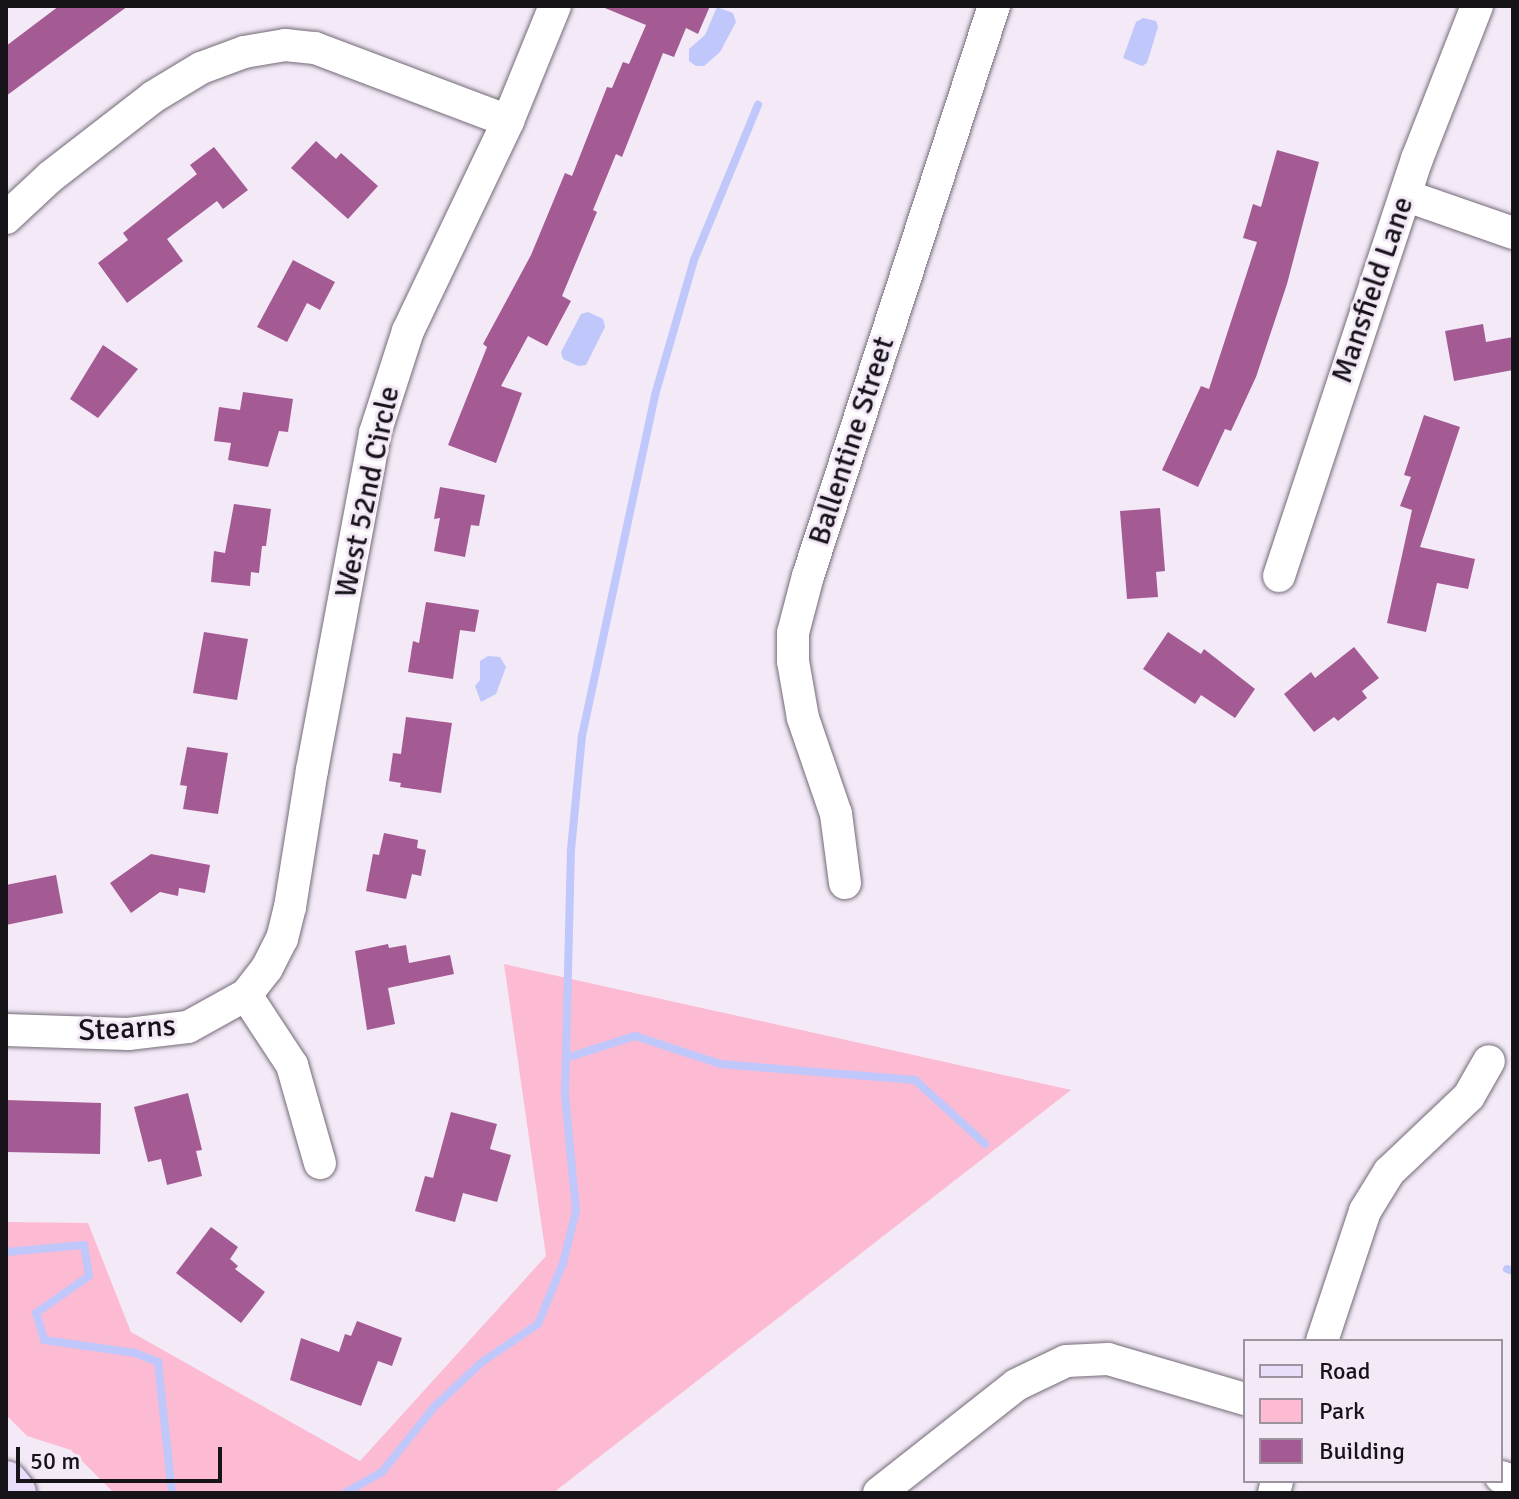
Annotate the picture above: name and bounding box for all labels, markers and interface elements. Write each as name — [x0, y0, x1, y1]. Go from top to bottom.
street label: Mansfield Lane — [1324, 192, 1422, 388]
street label: Ballentine Street — [801, 332, 903, 550]
street label: West 52nd Circle — [328, 383, 408, 601]
street label: Stearns — [77, 1008, 177, 1050]
legend — [1243, 1339, 1503, 1483]
text: Road — [1319, 1356, 1370, 1386]
text: Park — [1319, 1396, 1365, 1426]
scale bar — [20, 1431, 226, 1481]
text: Building — [1319, 1436, 1405, 1466]
text: 50 m — [30, 1446, 80, 1476]

